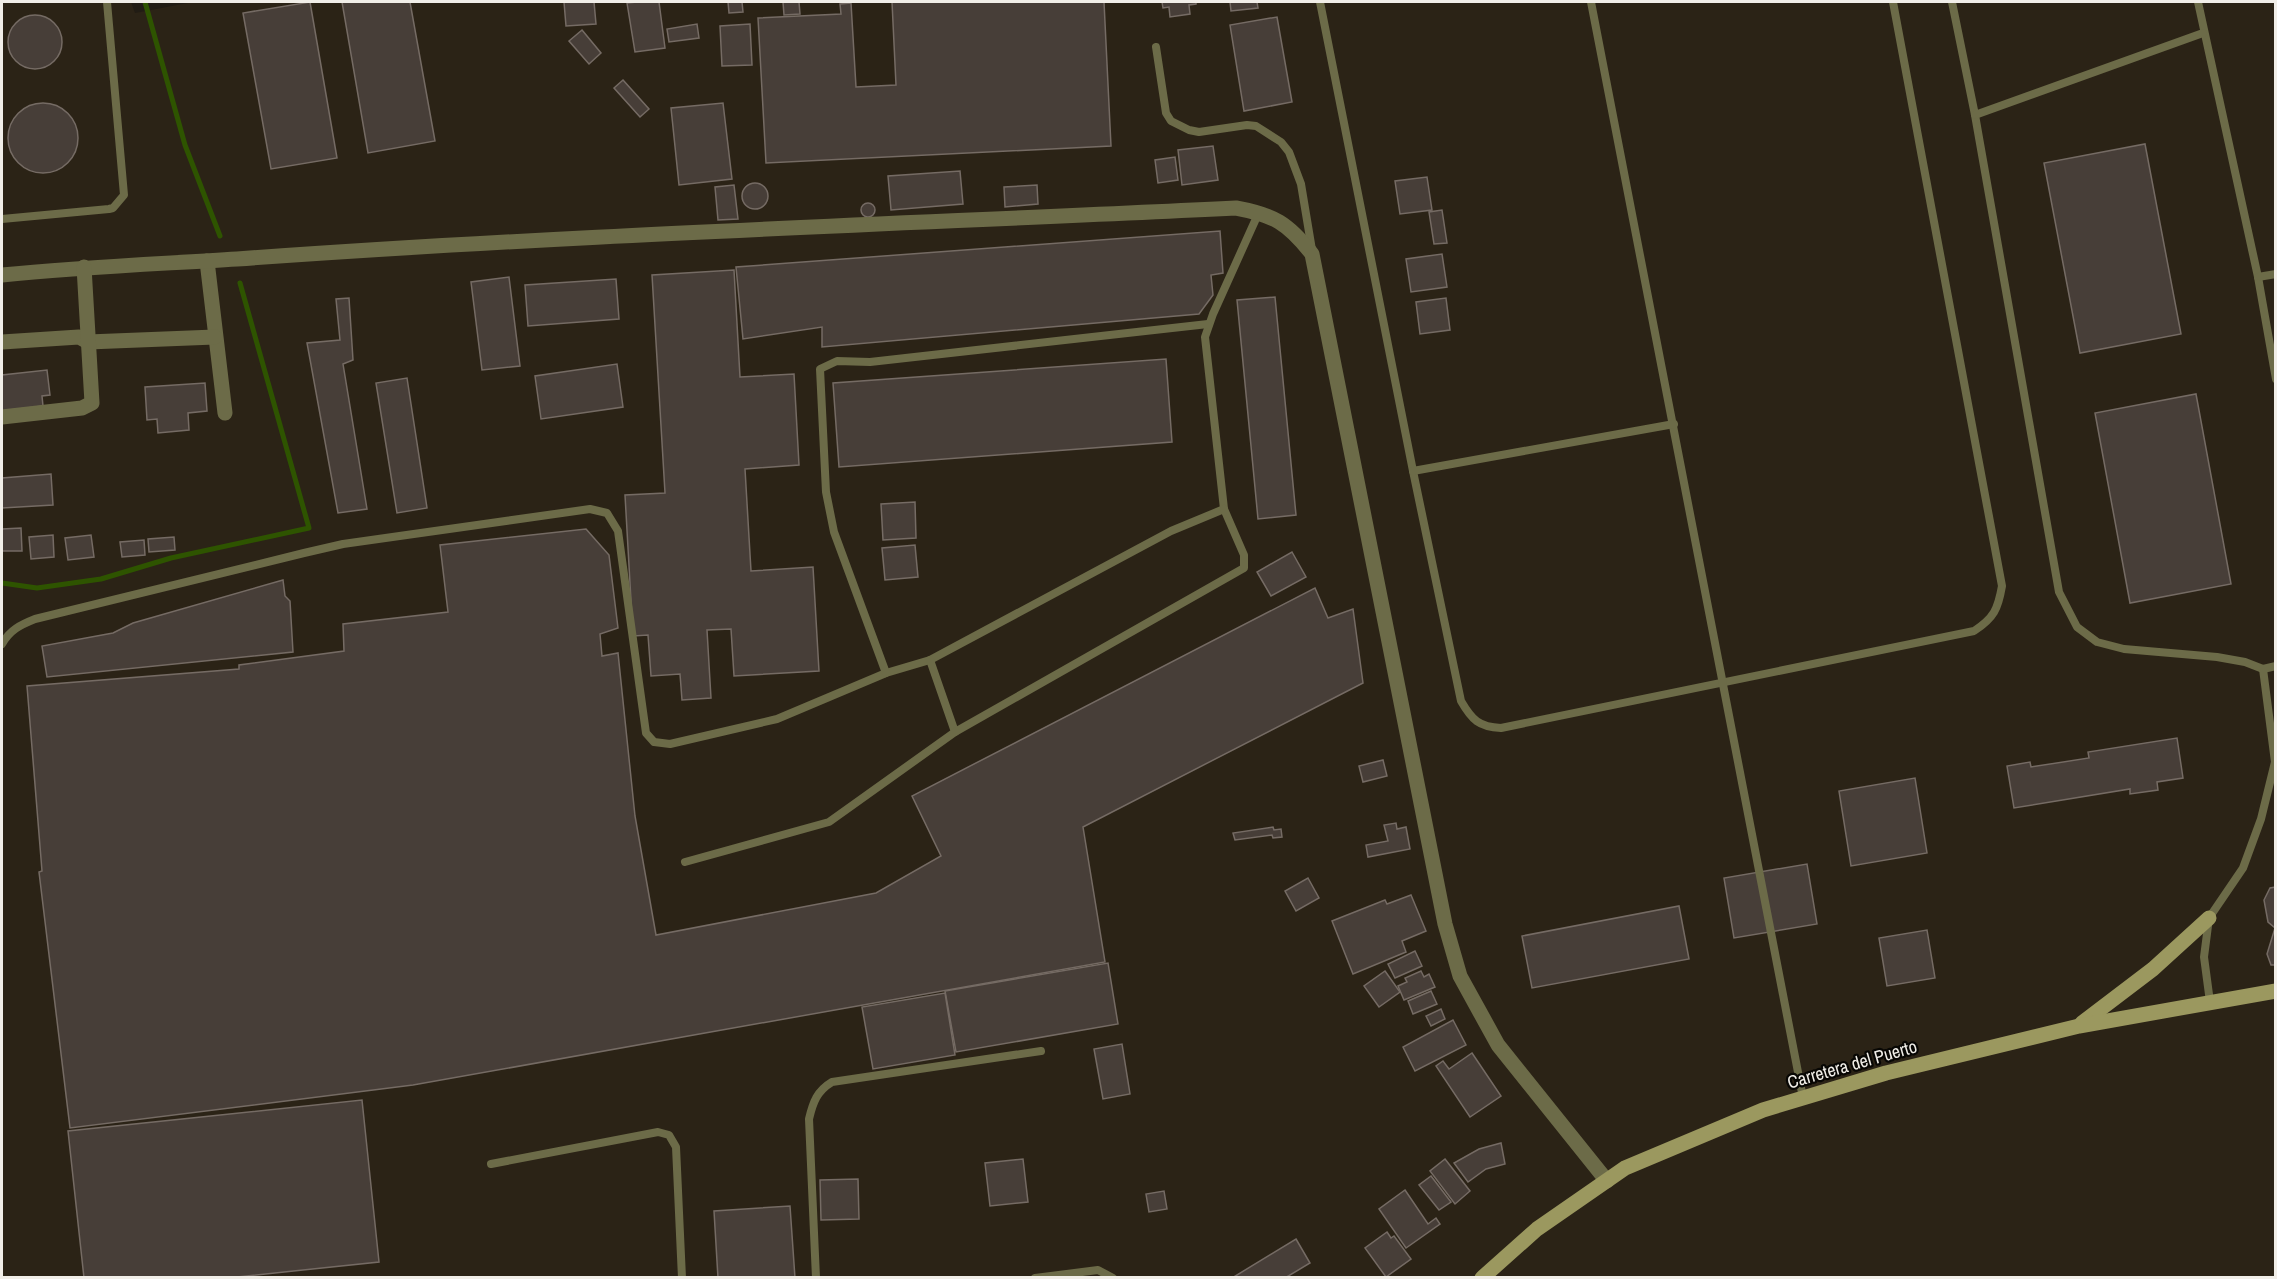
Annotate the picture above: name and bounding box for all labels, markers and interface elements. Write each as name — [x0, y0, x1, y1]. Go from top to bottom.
street label: Carretera del Puerto — [1784, 1034, 1920, 1094]

